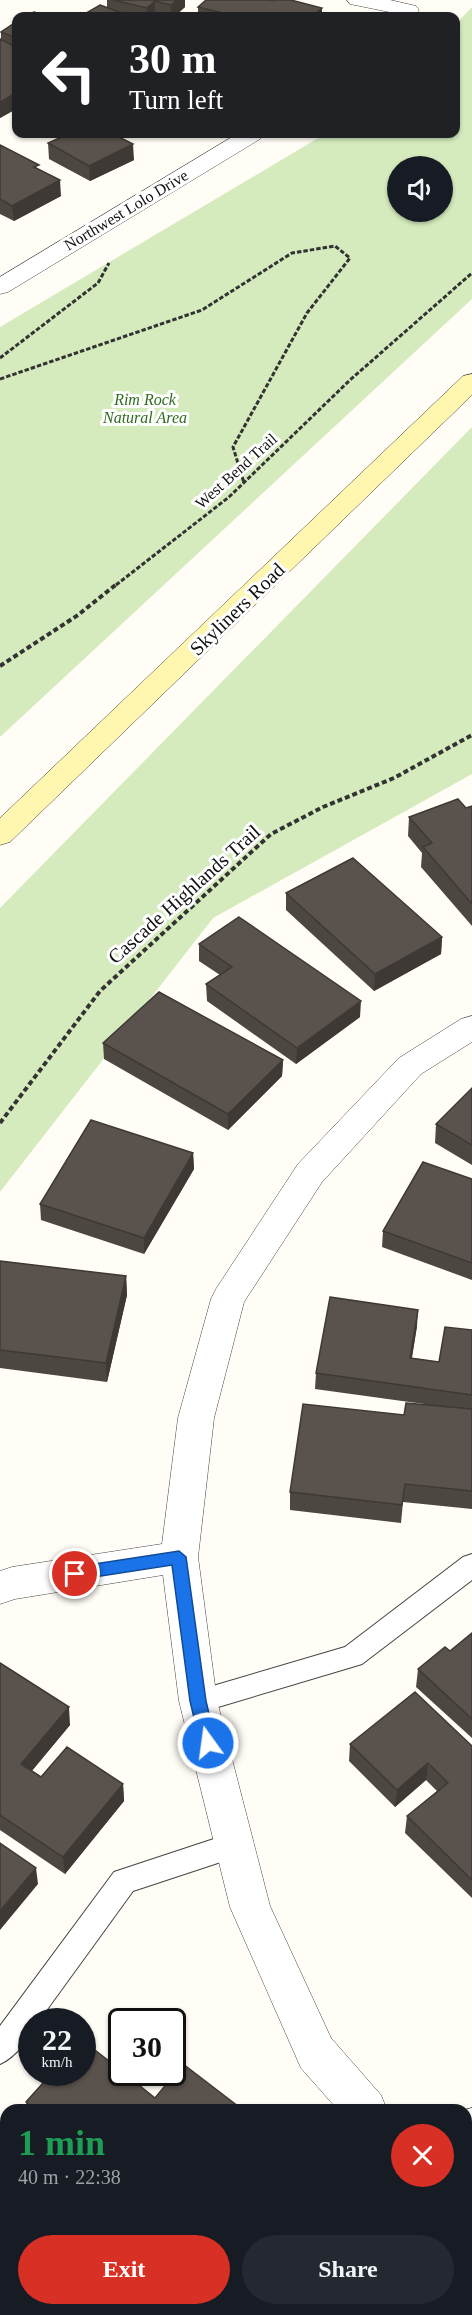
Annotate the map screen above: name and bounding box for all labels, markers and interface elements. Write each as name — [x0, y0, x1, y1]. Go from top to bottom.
icon: left — [30, 36, 108, 114]
text: 30 m — [129, 36, 217, 82]
text: Turn left — [129, 85, 223, 115]
map controls — [387, 156, 453, 222]
button: sound — [387, 156, 453, 222]
street label: Northwest Lolo Drive — [61, 166, 191, 254]
park label: Rim Rock Natural Area — [102, 391, 187, 426]
street label: West Bend Trail — [192, 430, 281, 512]
street label: Skyliners Road — [185, 558, 289, 660]
street label: Cascade Highlands Trail — [104, 820, 265, 969]
pin — [49, 1548, 100, 1599]
icon: arrive — [58, 1557, 91, 1590]
position arrow — [176, 1711, 240, 1775]
speed limit sign: 30 — [108, 2008, 186, 2086]
text: 22 — [42, 2023, 72, 2056]
text: km/h — [42, 2054, 72, 2070]
text: 1 min — [18, 2123, 105, 2163]
button: close — [391, 2124, 454, 2187]
text: 40 m · 22:38 — [18, 2166, 121, 2188]
button: Exit — [18, 2235, 230, 2304]
button: Share — [242, 2235, 454, 2304]

